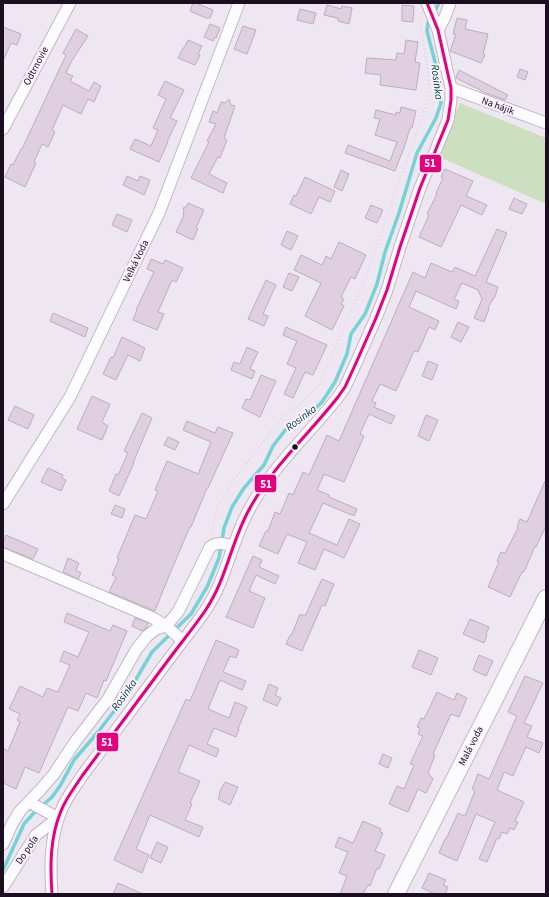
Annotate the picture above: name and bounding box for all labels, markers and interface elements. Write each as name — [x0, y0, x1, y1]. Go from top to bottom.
street label: Odtrnovie — [20, 44, 52, 88]
water label: Rosinka — [427, 64, 447, 101]
street label: Na hájik — [480, 94, 516, 118]
line badge: 51 — [419, 154, 442, 173]
text: 51 — [424, 156, 436, 171]
street label: Veľká Voda — [120, 237, 152, 285]
water label: Rosinka — [282, 401, 320, 435]
unlabelled marker — [290, 442, 300, 452]
line badge: 51 — [254, 474, 277, 493]
text: 51 — [260, 477, 272, 492]
water label: Rosinka — [108, 676, 140, 714]
street label: Malá voda — [455, 724, 487, 768]
line badge: 51 — [96, 732, 119, 752]
text: 51 — [101, 735, 113, 750]
street label: Do poľa — [12, 833, 42, 867]

